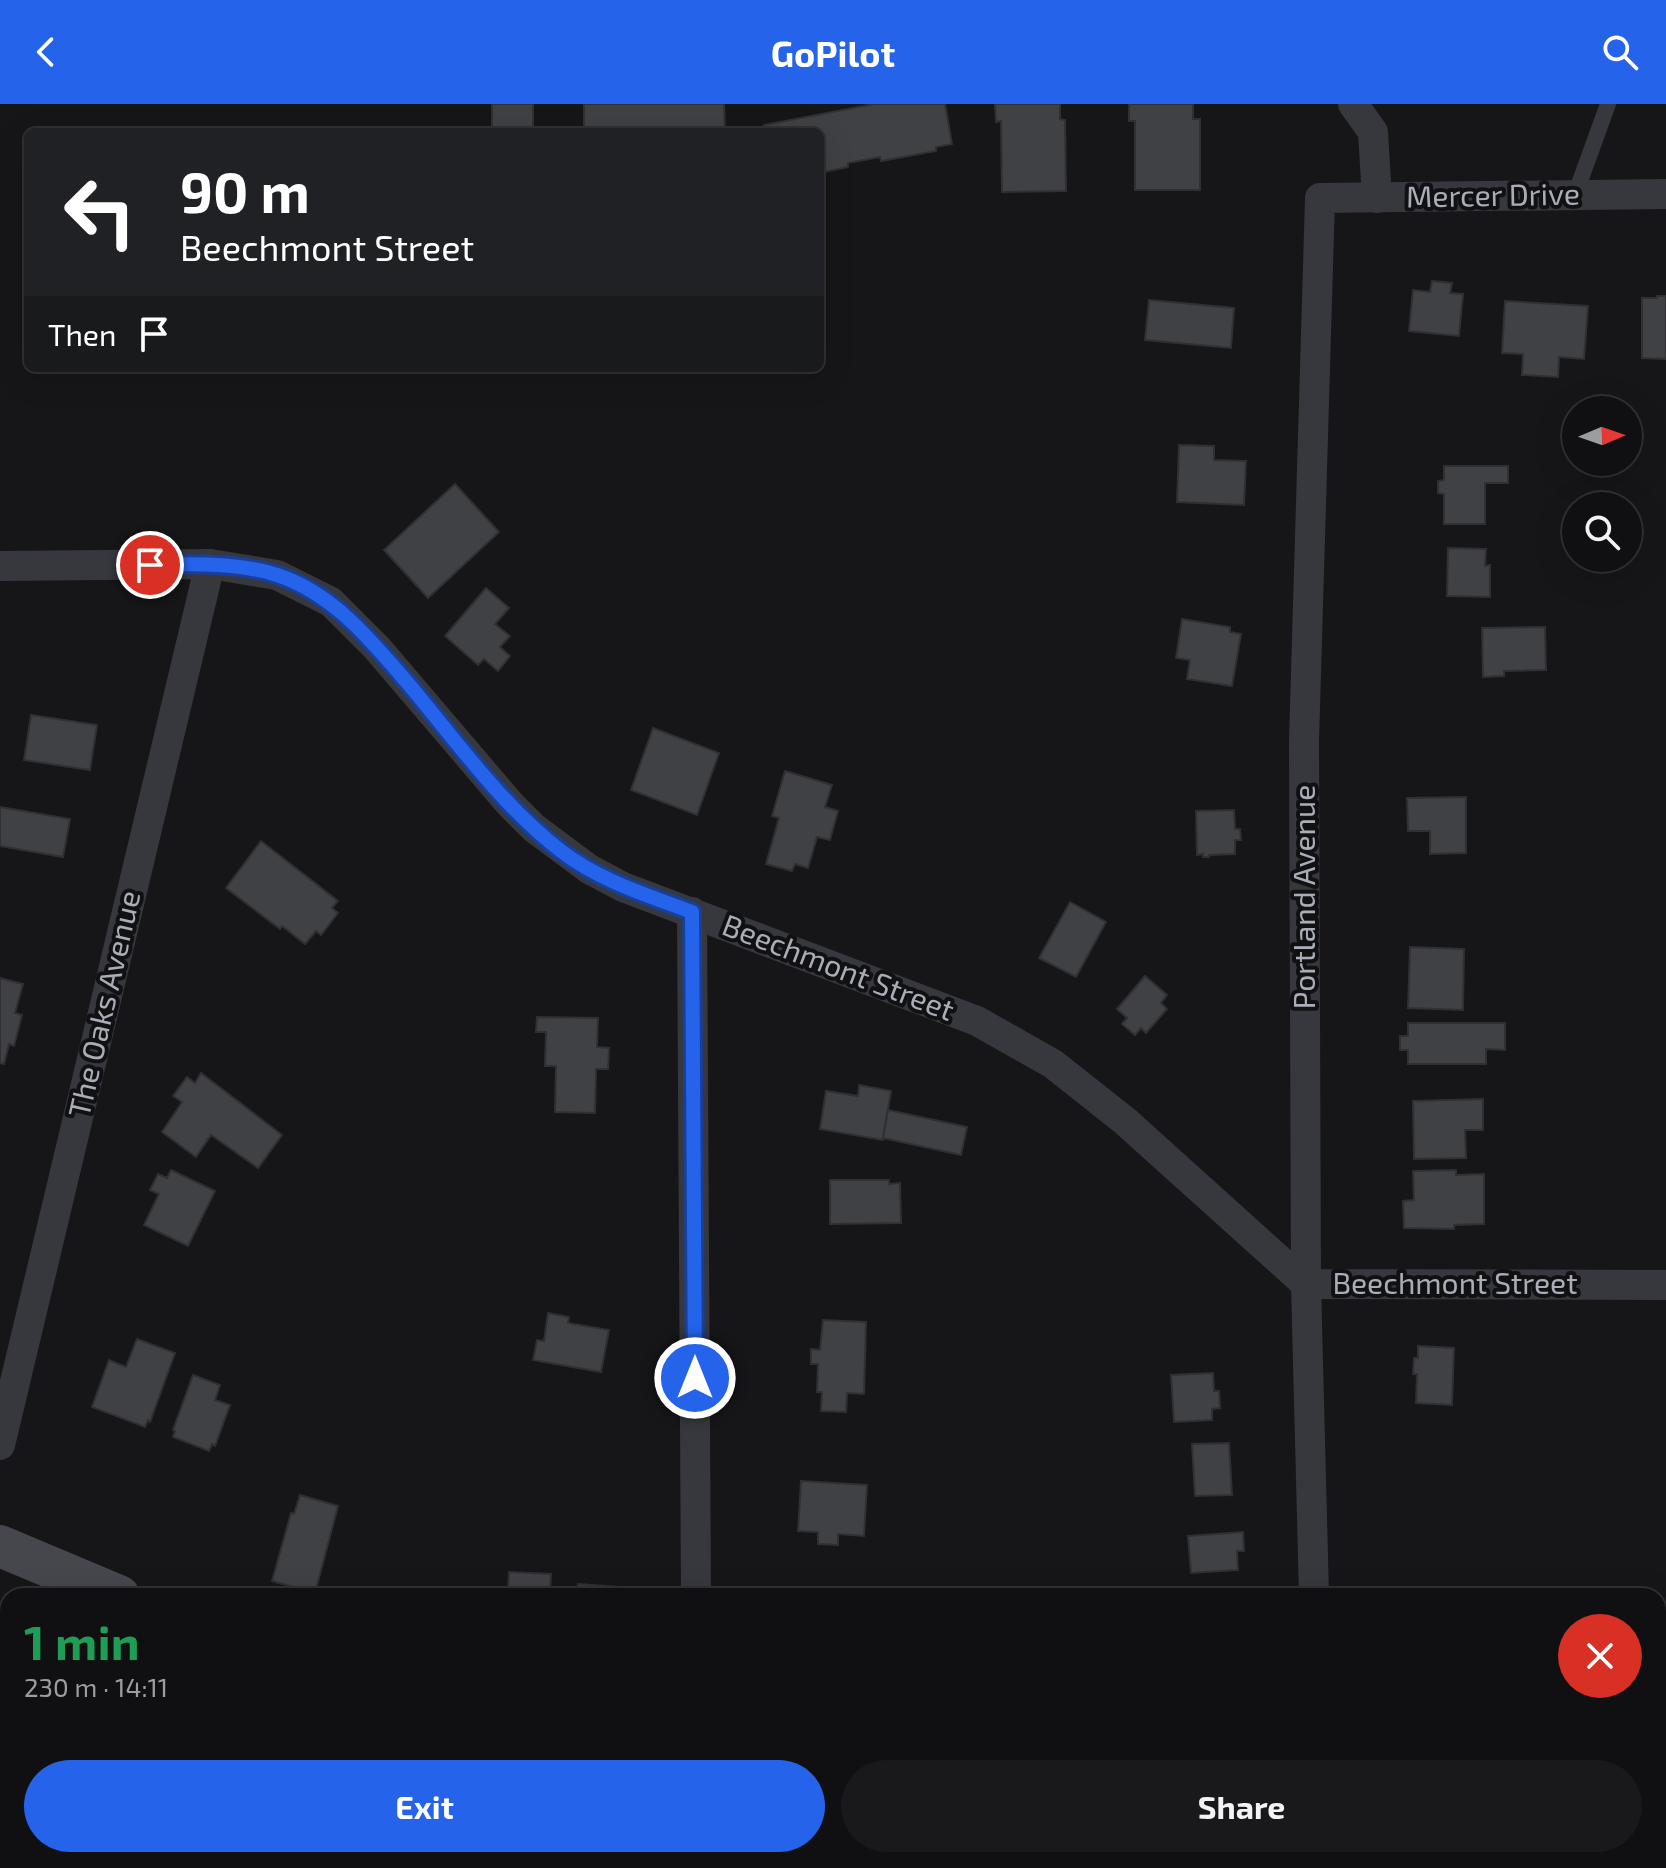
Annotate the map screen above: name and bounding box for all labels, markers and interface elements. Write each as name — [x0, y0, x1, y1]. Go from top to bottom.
icon: back — [24, 30, 68, 74]
icon: search — [1598, 30, 1642, 74]
text: GoPilot — [771, 31, 895, 74]
text: 90 m — [180, 157, 310, 224]
icon: left — [48, 160, 152, 264]
street label: Mercer Drive — [1406, 174, 1580, 214]
text: Beechmont Street — [180, 225, 474, 268]
icon: arrive — [132, 312, 176, 356]
text: Then — [48, 316, 116, 352]
north arrow — [1562, 396, 1642, 476]
map controls — [1562, 396, 1642, 572]
button: search — [1562, 492, 1642, 572]
pin — [116, 531, 184, 599]
icon: arrive — [128, 543, 172, 587]
street label: Portland Avenue — [1285, 785, 1321, 1009]
street label: The Oaks Avenue — [60, 887, 147, 1120]
street label: Beechmont Street — [718, 905, 960, 1027]
street label: Beechmont Street — [1332, 1264, 1578, 1300]
position arrow — [653, 1336, 737, 1420]
text: 1 min — [24, 1612, 140, 1670]
button: close — [1558, 1614, 1642, 1698]
text: 230 m · 14:11 — [24, 1671, 168, 1702]
button: Exit — [24, 1760, 825, 1852]
button: Share — [841, 1760, 1642, 1852]

